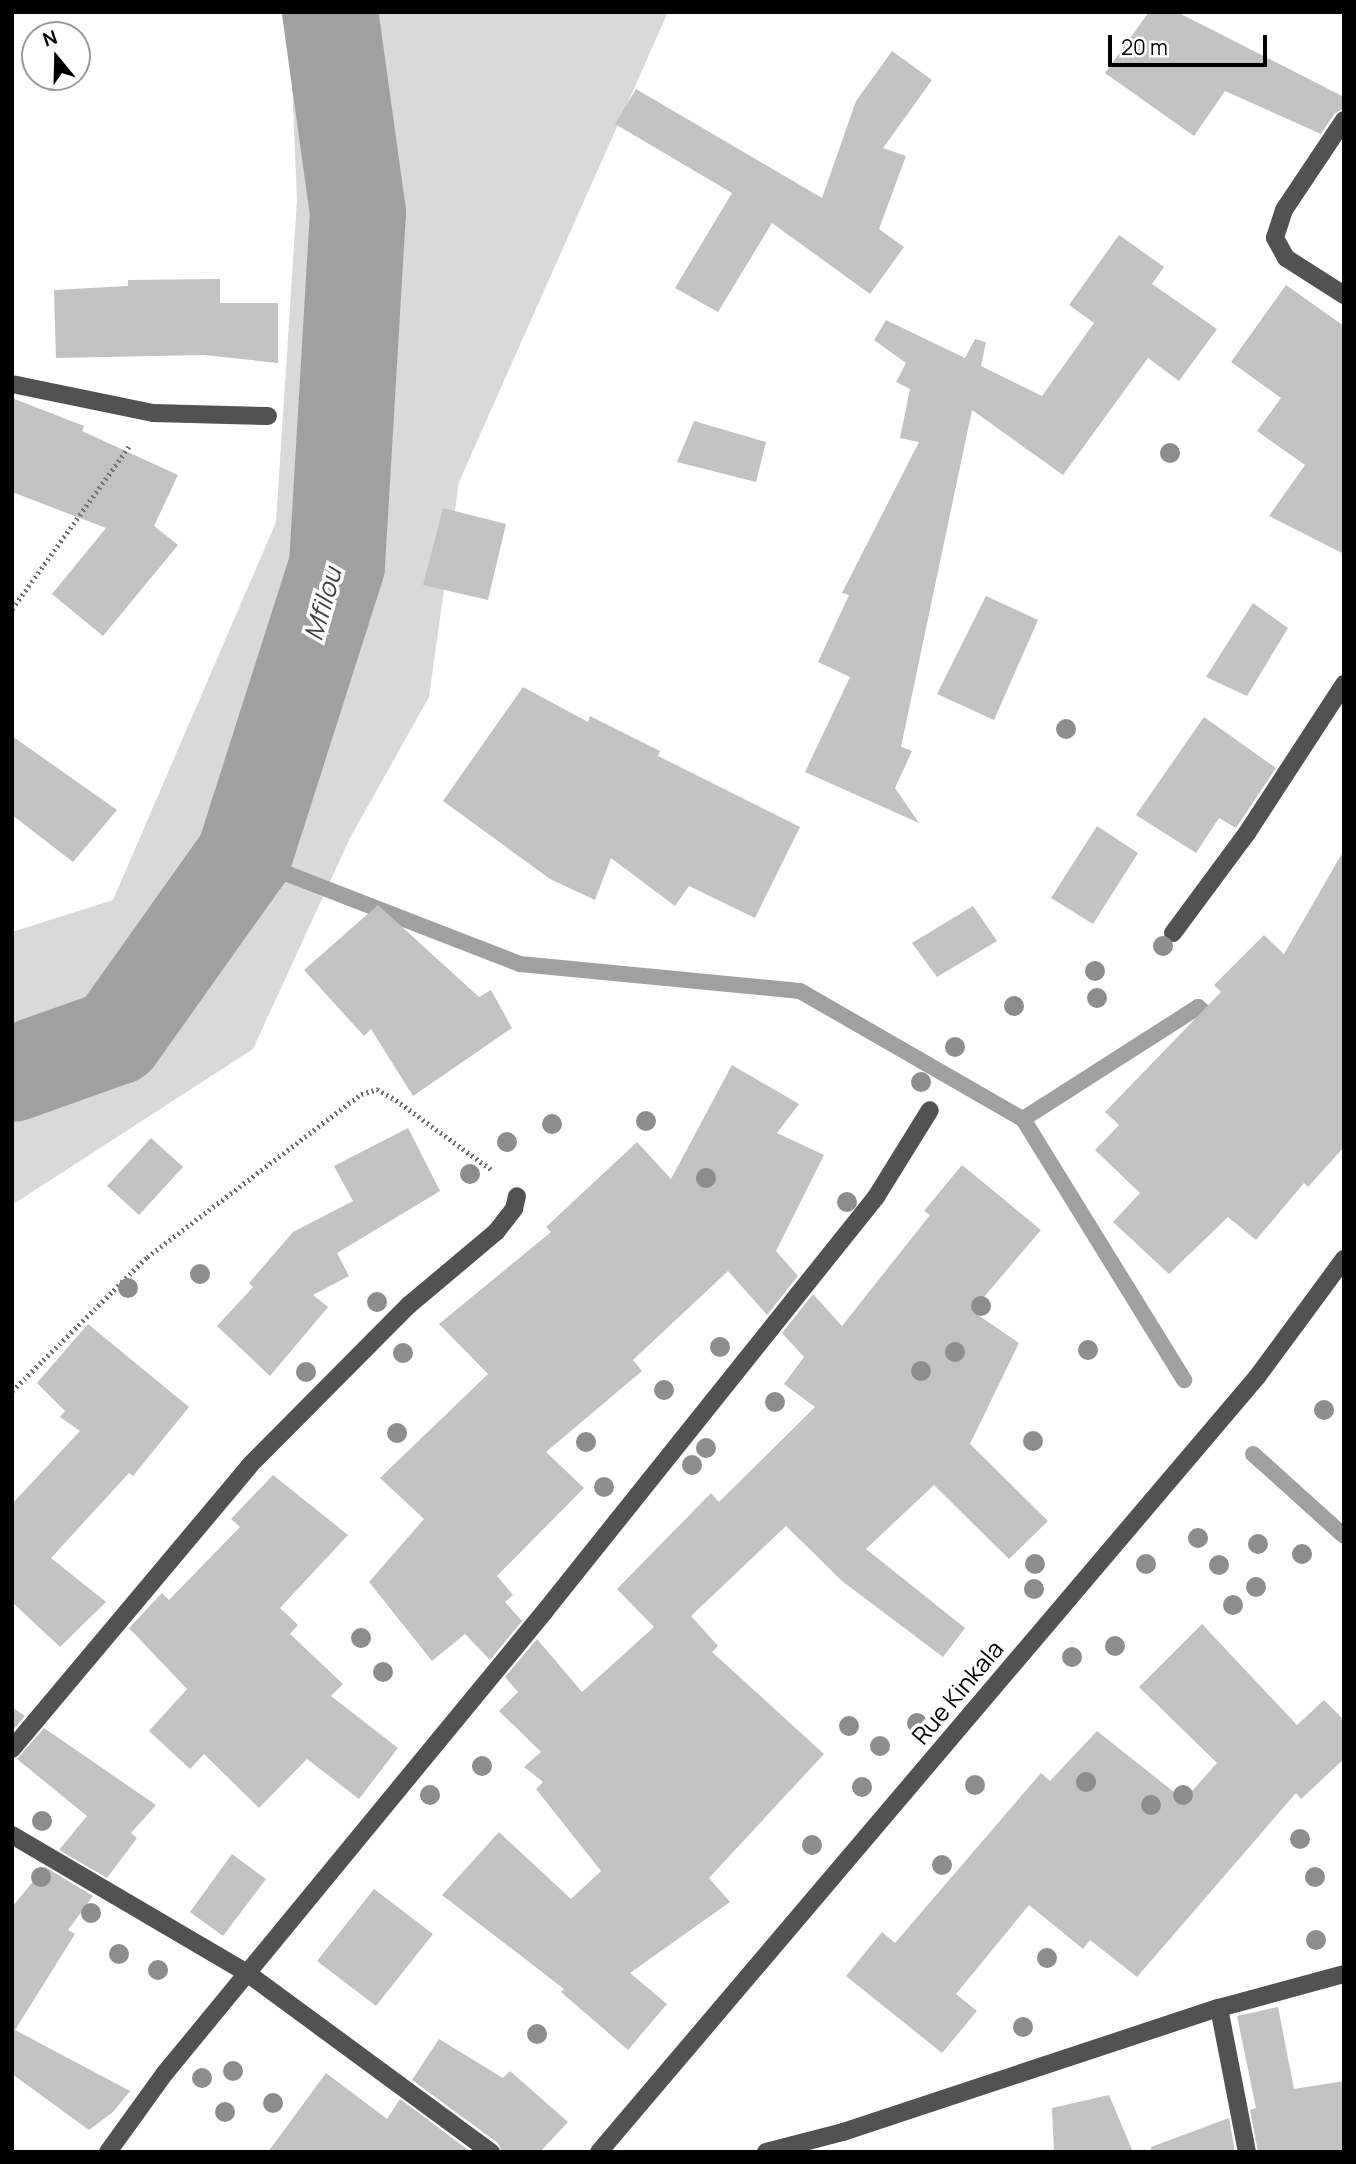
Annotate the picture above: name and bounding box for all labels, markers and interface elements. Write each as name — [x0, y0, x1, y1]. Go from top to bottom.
north arrow — [21, 21, 91, 91]
scale bar — [1111, 21, 1270, 65]
text: N — [39, 24, 61, 53]
text: 20 m — [1121, 33, 1168, 61]
water label: Mfilou — [298, 564, 348, 644]
street label: Rue Kinkala — [905, 1634, 1009, 1750]

